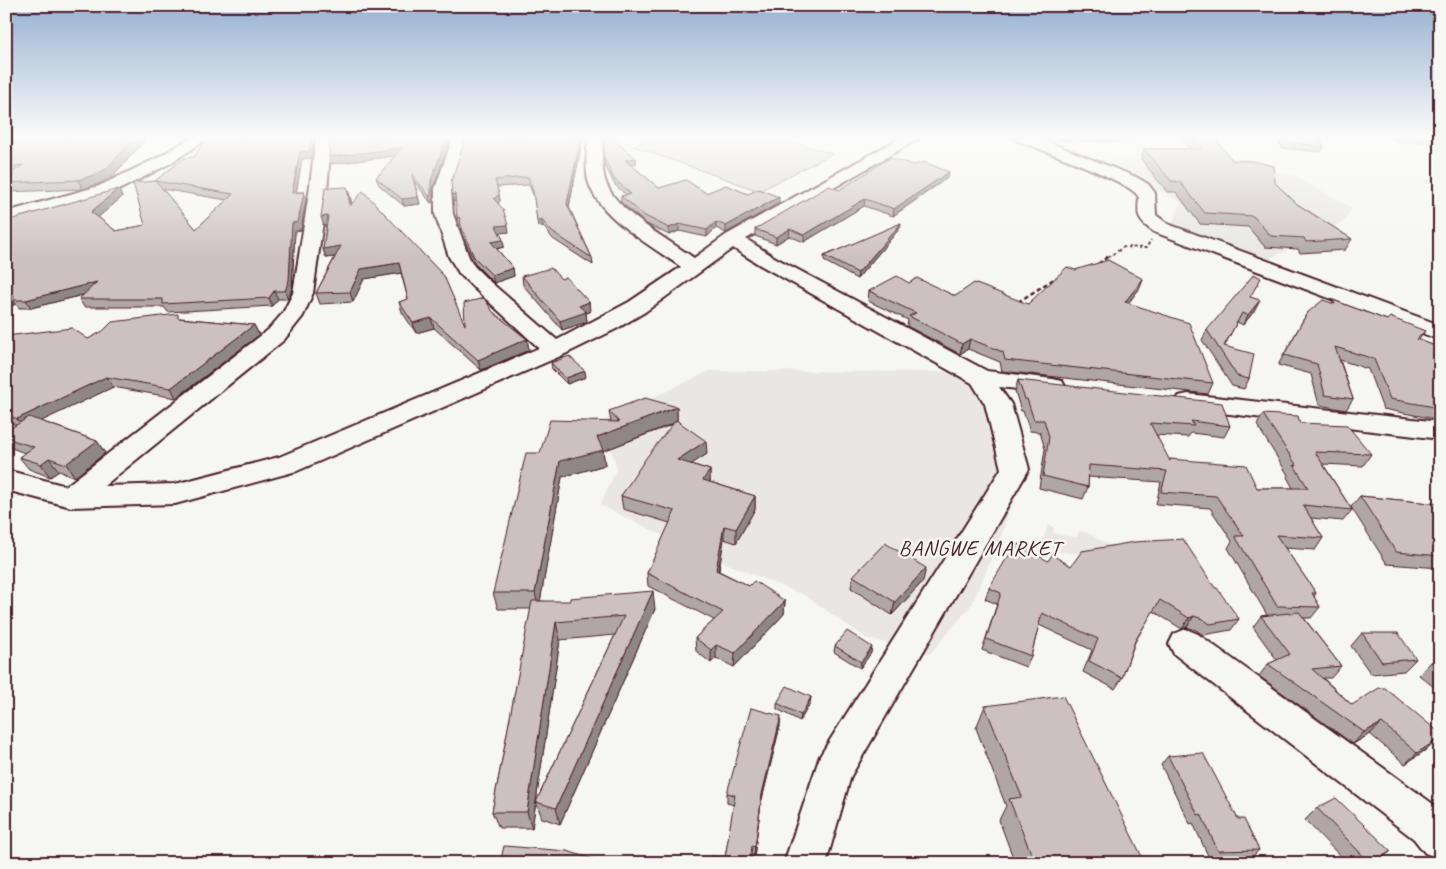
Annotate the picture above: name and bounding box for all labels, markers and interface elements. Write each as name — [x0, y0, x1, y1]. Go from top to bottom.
district label: BANGWE MARKET — [899, 534, 1065, 562]

